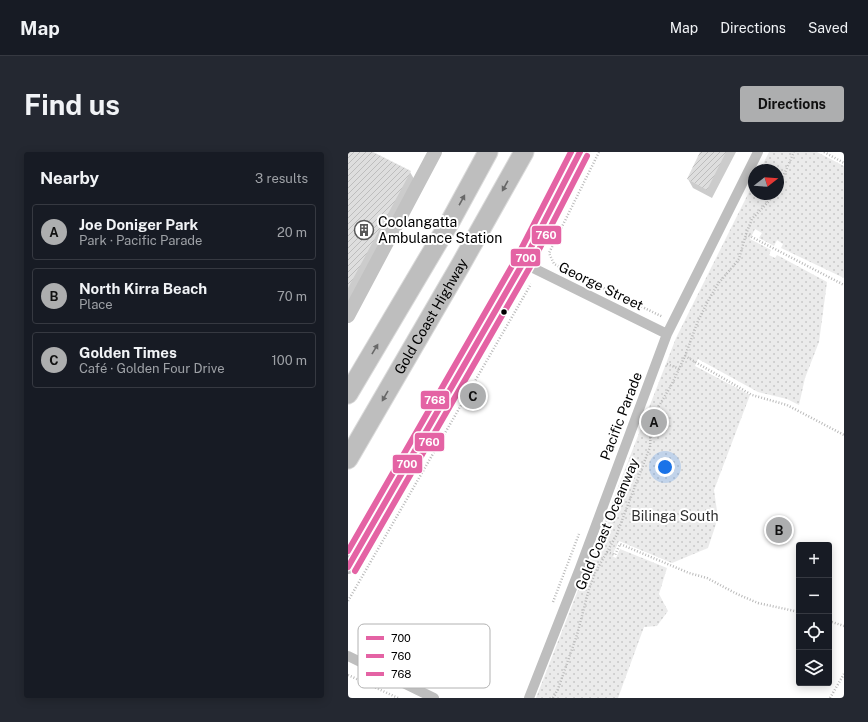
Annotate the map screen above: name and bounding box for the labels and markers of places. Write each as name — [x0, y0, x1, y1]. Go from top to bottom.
place label: Coolangatta Ambulance Station — [378, 214, 502, 246]
building icon: Coolangatta Ambulance Station — [353, 219, 375, 241]
unlabelled marker — [499, 307, 509, 317]
pin: C — [460, 381, 486, 411]
pin: A — [641, 407, 667, 437]
pin: B — [766, 515, 792, 545]

